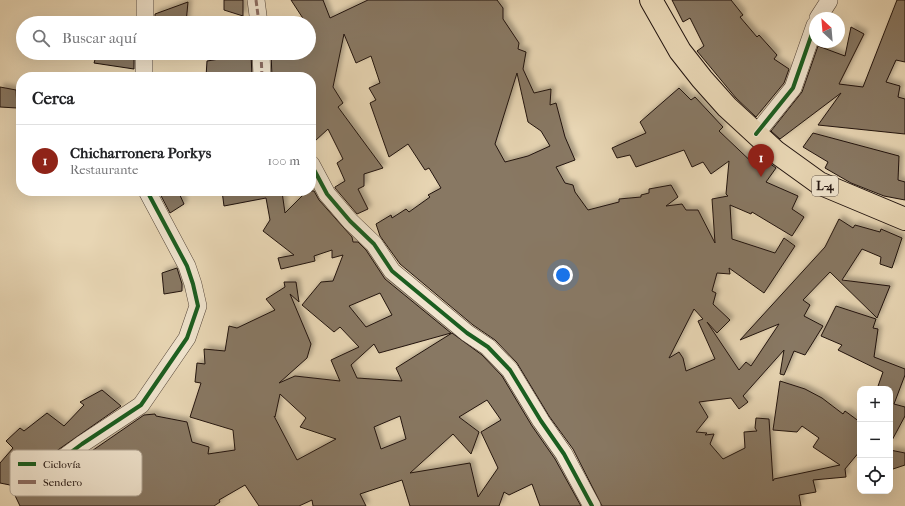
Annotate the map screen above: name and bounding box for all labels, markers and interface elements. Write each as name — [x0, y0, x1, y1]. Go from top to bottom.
north arrow — [809, 12, 845, 48]
search box — [16, 16, 316, 60]
icon: search — [30, 27, 52, 49]
text: Buscar aquí — [62, 29, 137, 47]
text: Cerca — [32, 88, 74, 108]
text: Chicharronera Porkys — [70, 144, 211, 162]
pin: 1 — [748, 144, 774, 177]
text: 1 — [43, 153, 47, 168]
text: 100 m — [267, 153, 300, 168]
text: Restaurante — [70, 162, 139, 177]
road number: L-4 — [812, 176, 838, 196]
your location — [553, 265, 573, 285]
map controls — [857, 386, 893, 494]
button: + — [857, 386, 893, 422]
button: − — [857, 422, 893, 458]
legend — [10, 450, 142, 496]
text: Ciclovía — [43, 458, 81, 471]
button: locate — [857, 458, 893, 494]
text: Sendero — [43, 476, 82, 489]

